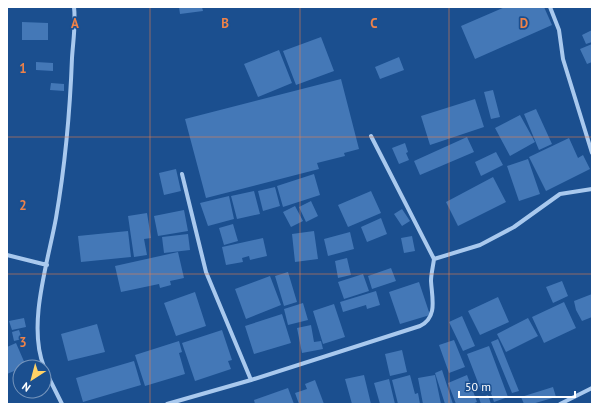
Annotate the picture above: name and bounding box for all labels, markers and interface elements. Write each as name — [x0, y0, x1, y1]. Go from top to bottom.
text: A — [71, 15, 79, 32]
text: B — [221, 15, 229, 32]
text: C — [370, 15, 378, 32]
text: D — [520, 15, 528, 32]
text: 1 — [19, 60, 27, 77]
text: 2 — [19, 197, 27, 214]
text: 3 — [19, 334, 27, 351]
north arrow — [12, 359, 52, 399]
scale bar — [459, 373, 575, 399]
text: N — [19, 379, 33, 395]
text: 50 m — [465, 379, 491, 394]

